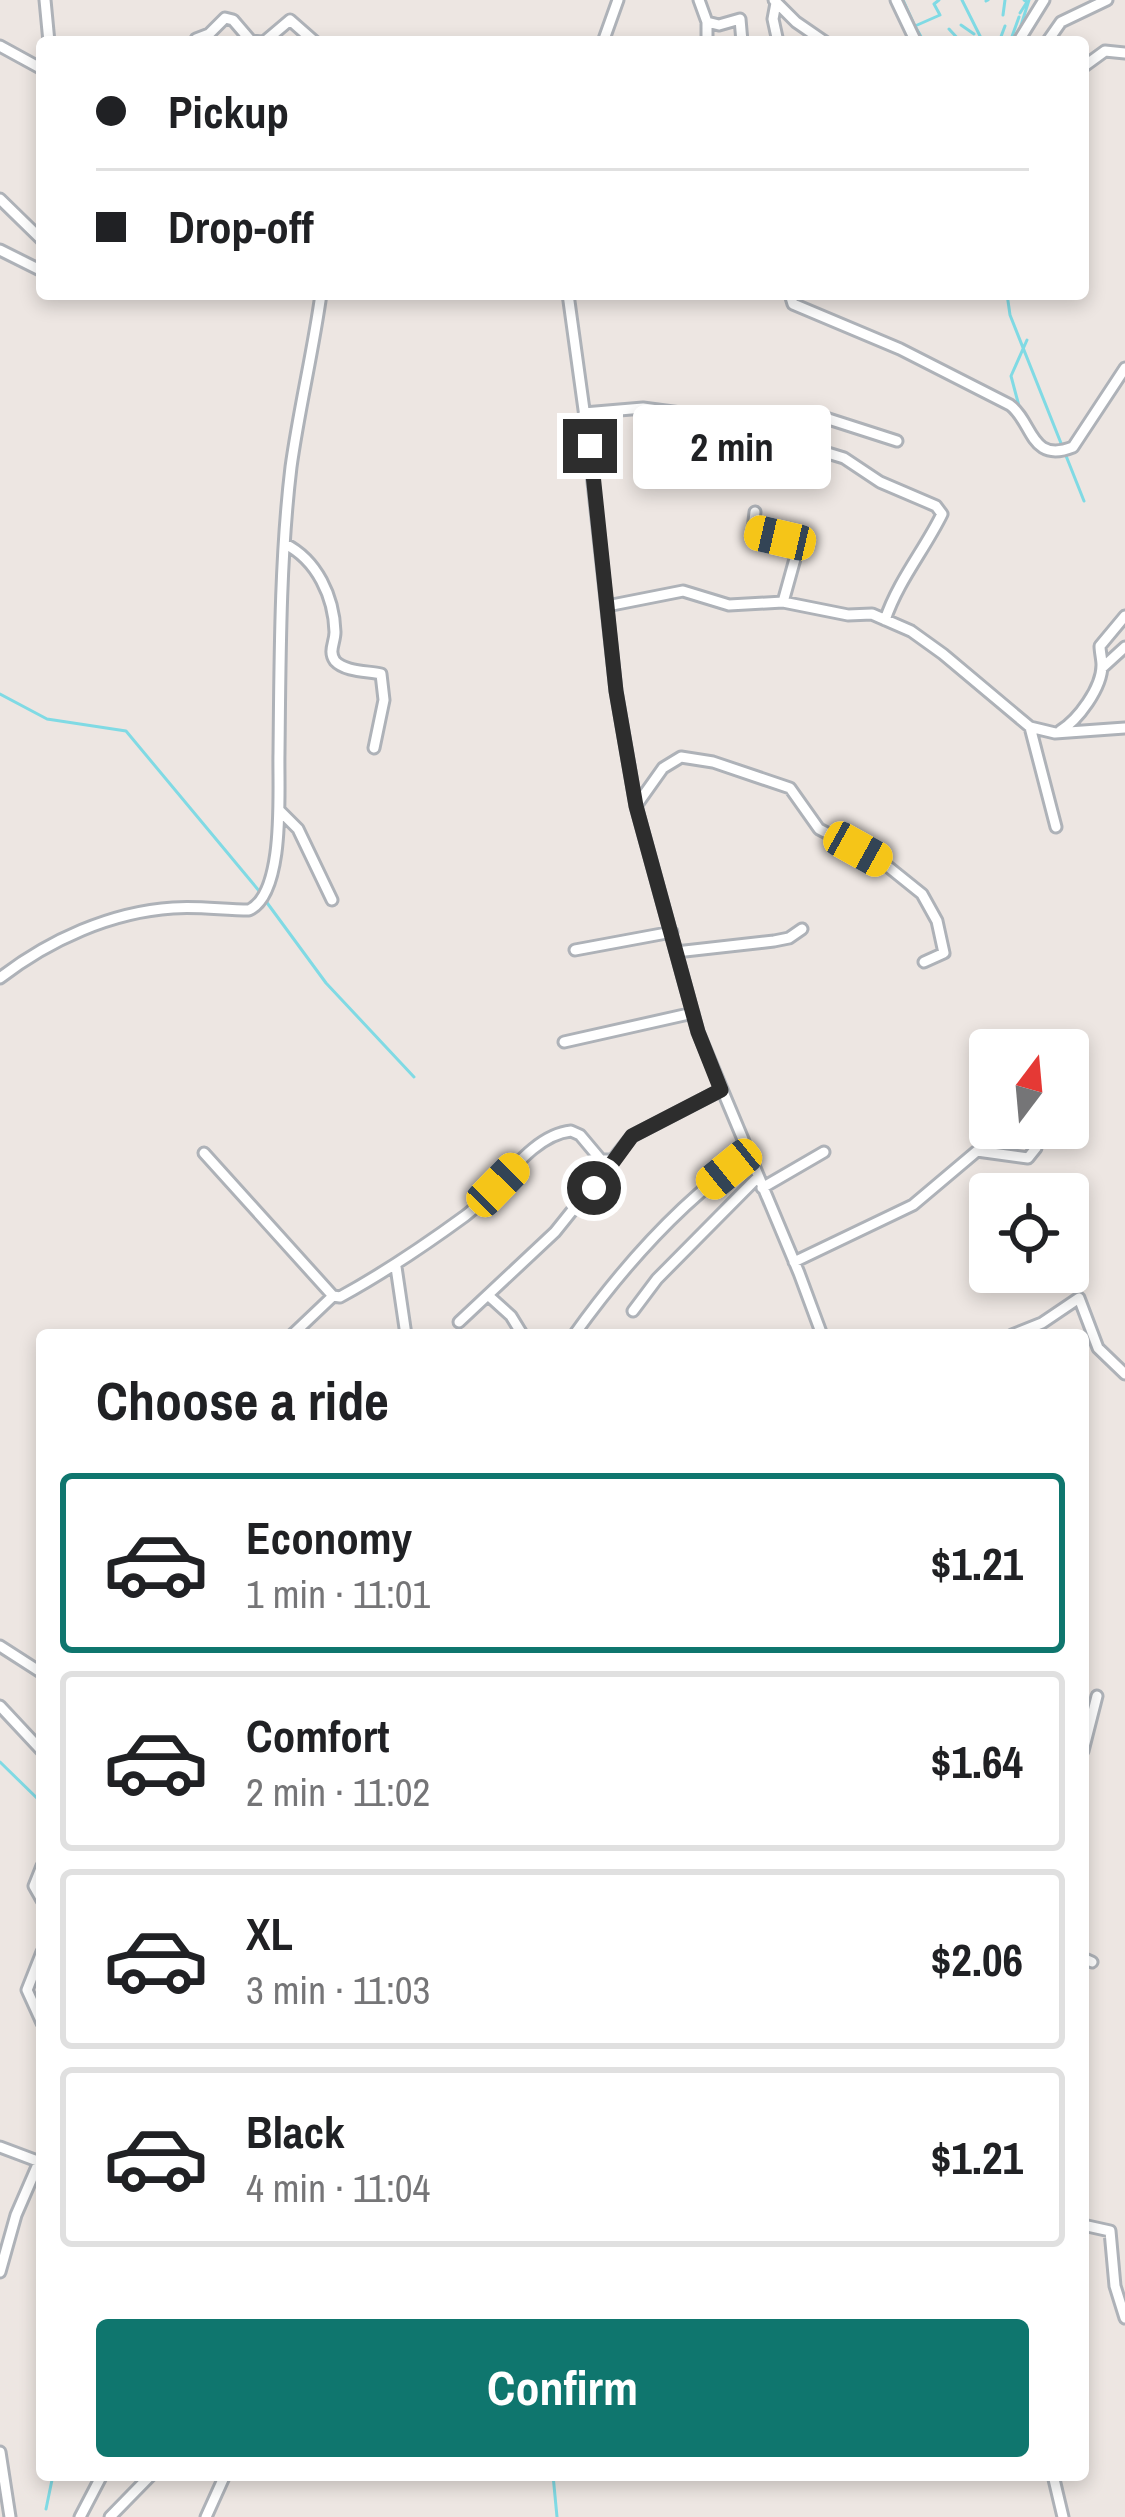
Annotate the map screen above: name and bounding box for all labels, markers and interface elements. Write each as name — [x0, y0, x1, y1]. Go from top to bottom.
text: Pickup — [168, 81, 289, 142]
text: Drop-off — [168, 196, 314, 257]
callout: 2 min — [632, 404, 830, 488]
route end — [563, 419, 617, 473]
text: 2 min — [690, 421, 774, 473]
car — [741, 512, 819, 564]
car — [818, 816, 898, 882]
north arrow — [969, 1029, 1089, 1149]
map controls — [969, 1029, 1089, 1293]
car — [690, 1132, 768, 1206]
car — [460, 1147, 536, 1223]
route start — [567, 1161, 621, 1215]
button: locate — [969, 1173, 1089, 1293]
text: Choose a ride — [96, 1364, 389, 1437]
text: Economy — [246, 1507, 412, 1568]
icon: car — [102, 1509, 210, 1617]
text: $1.21 — [931, 1533, 1023, 1594]
text: 1 min · 11:01 — [246, 1568, 430, 1620]
text: Comfort — [246, 1705, 389, 1766]
icon: car — [102, 1707, 210, 1815]
text: $1.64 — [931, 1731, 1023, 1792]
text: 2 min · 11:02 — [246, 1766, 430, 1818]
text: XL — [246, 1903, 293, 1964]
icon: car — [102, 1905, 210, 2013]
text: $2.06 — [931, 1929, 1023, 1990]
text: 3 min · 11:03 — [246, 1964, 430, 2016]
text: Black — [246, 2101, 344, 2162]
icon: car — [102, 2103, 210, 2211]
text: $1.21 — [931, 2127, 1023, 2188]
text: 4 min · 11:04 — [246, 2162, 430, 2214]
button: Confirm — [96, 2319, 1029, 2457]

